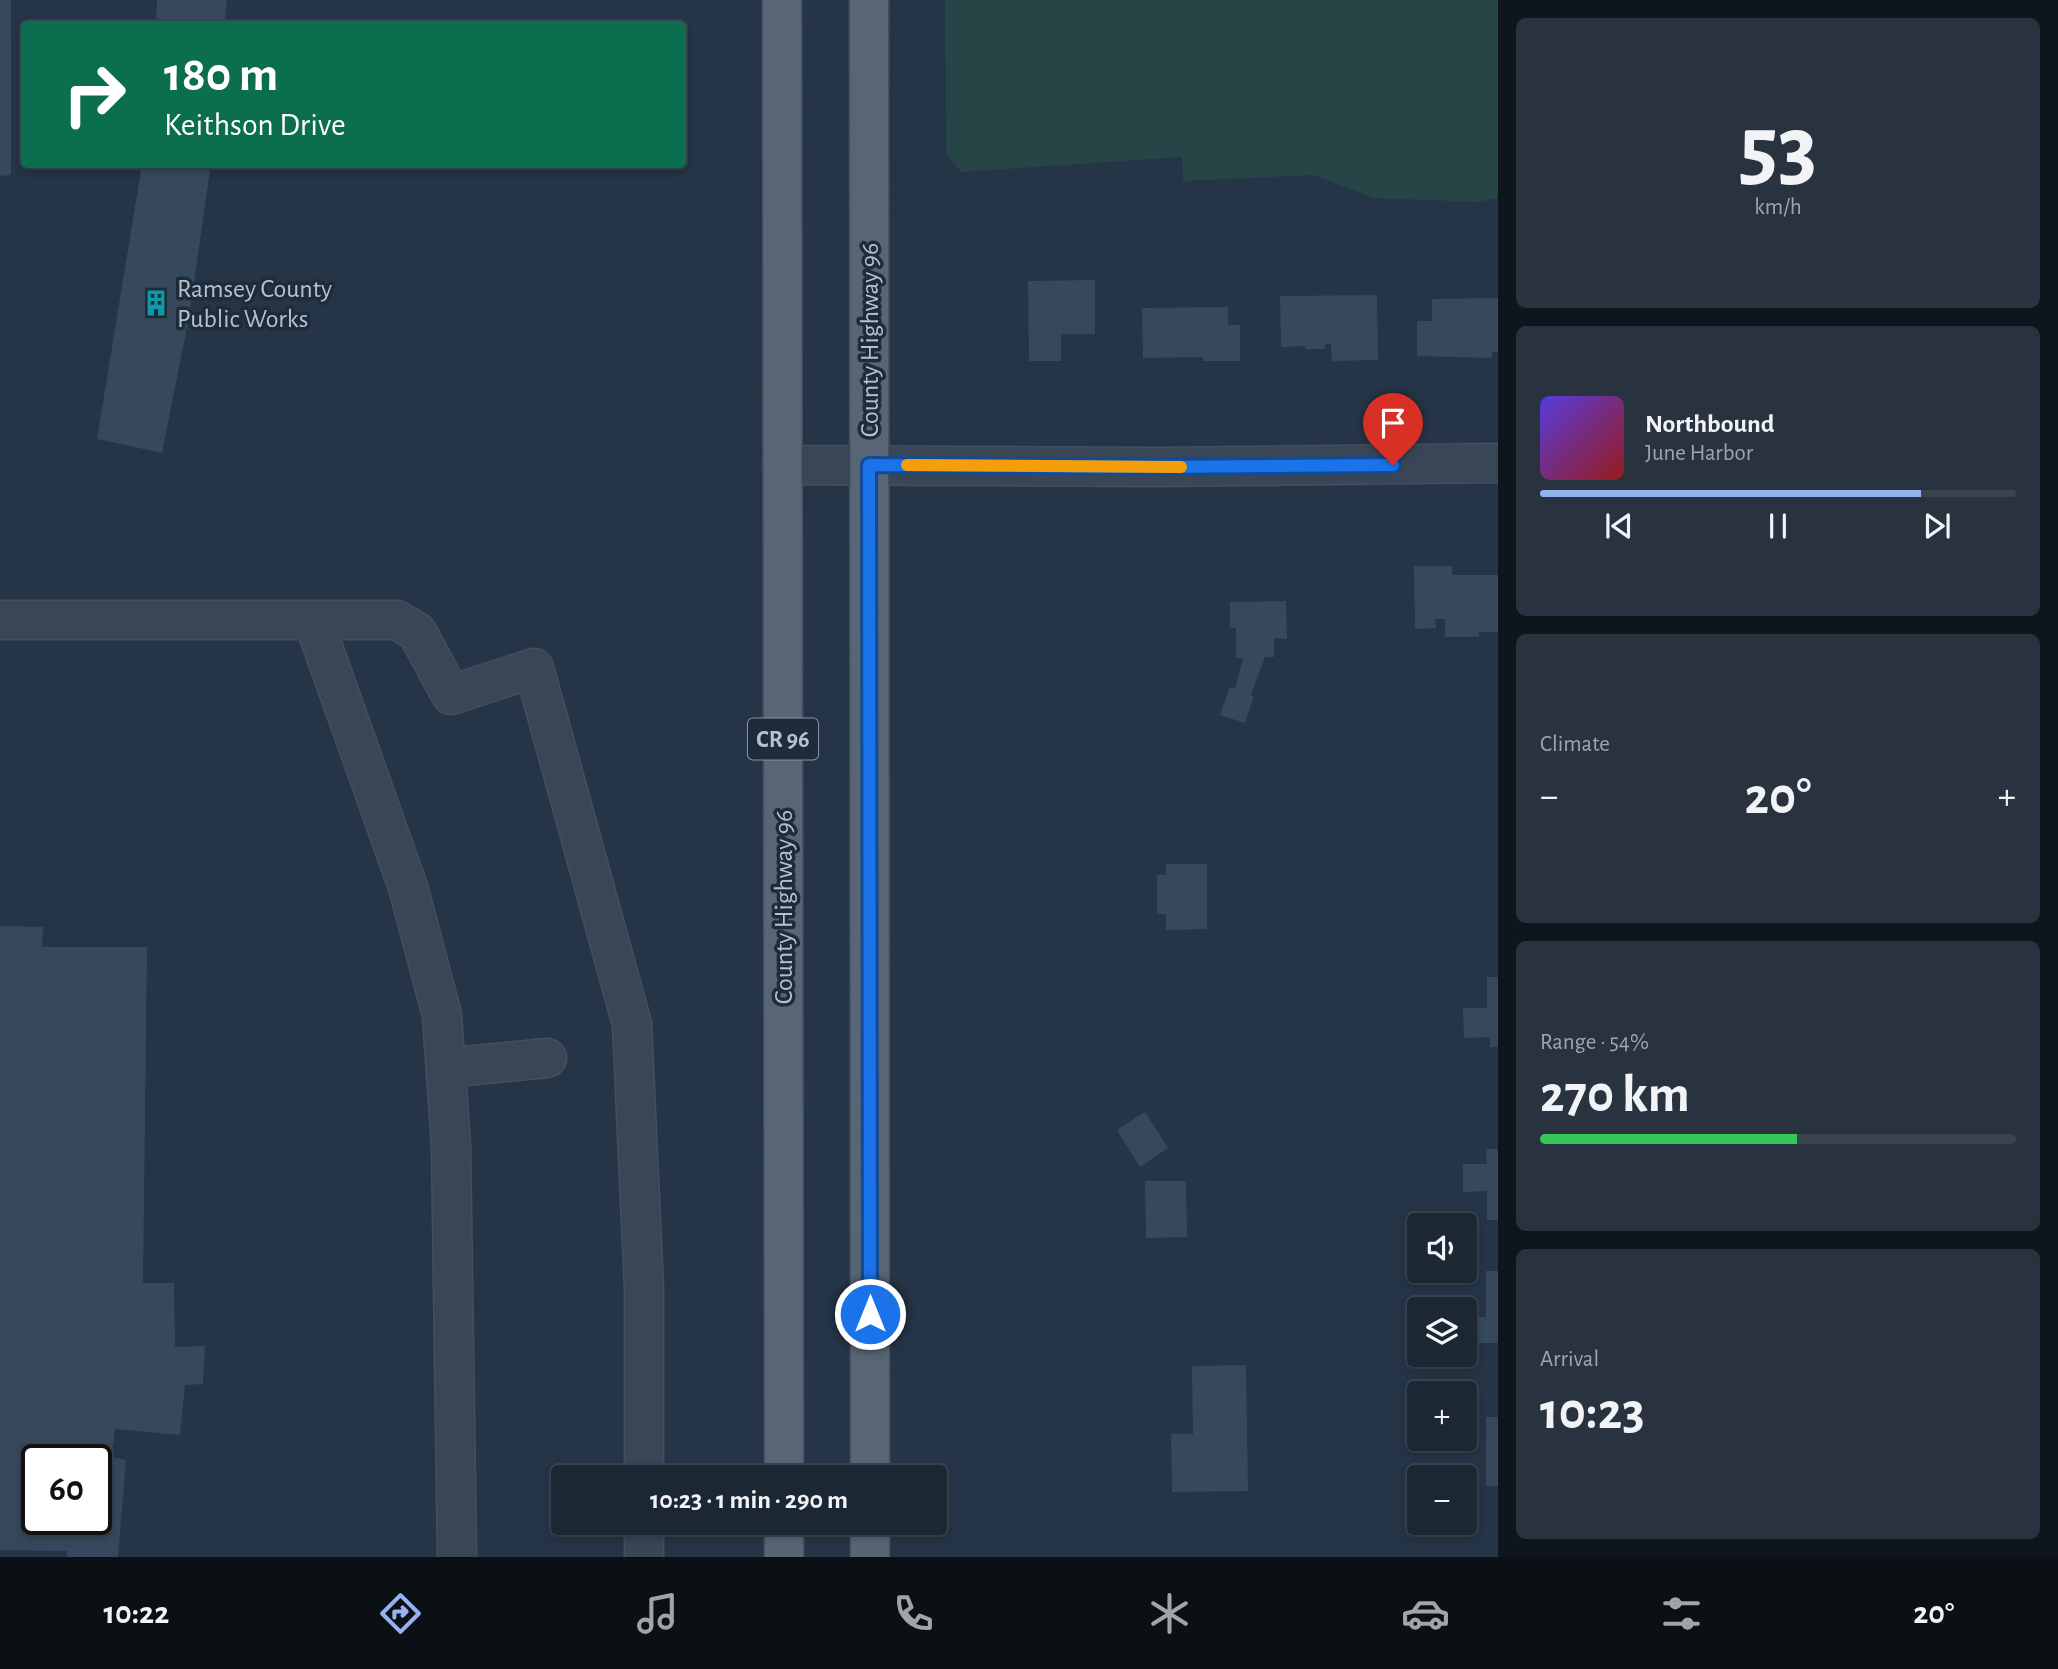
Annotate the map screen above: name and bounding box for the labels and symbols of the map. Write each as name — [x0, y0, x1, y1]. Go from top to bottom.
street label: County Highway 96 — [857, 243, 883, 437]
place label: Ramsey County Public Works — [177, 276, 332, 332]
building icon: Ramsey County Public Works — [141, 288, 171, 318]
pin — [1363, 393, 1423, 465]
road number: CR 96 — [748, 718, 818, 760]
street label: County Highway 96 — [771, 810, 797, 1004]
position arrow — [833, 1277, 907, 1351]
speed limit sign: 60 — [21, 1444, 112, 1535]

